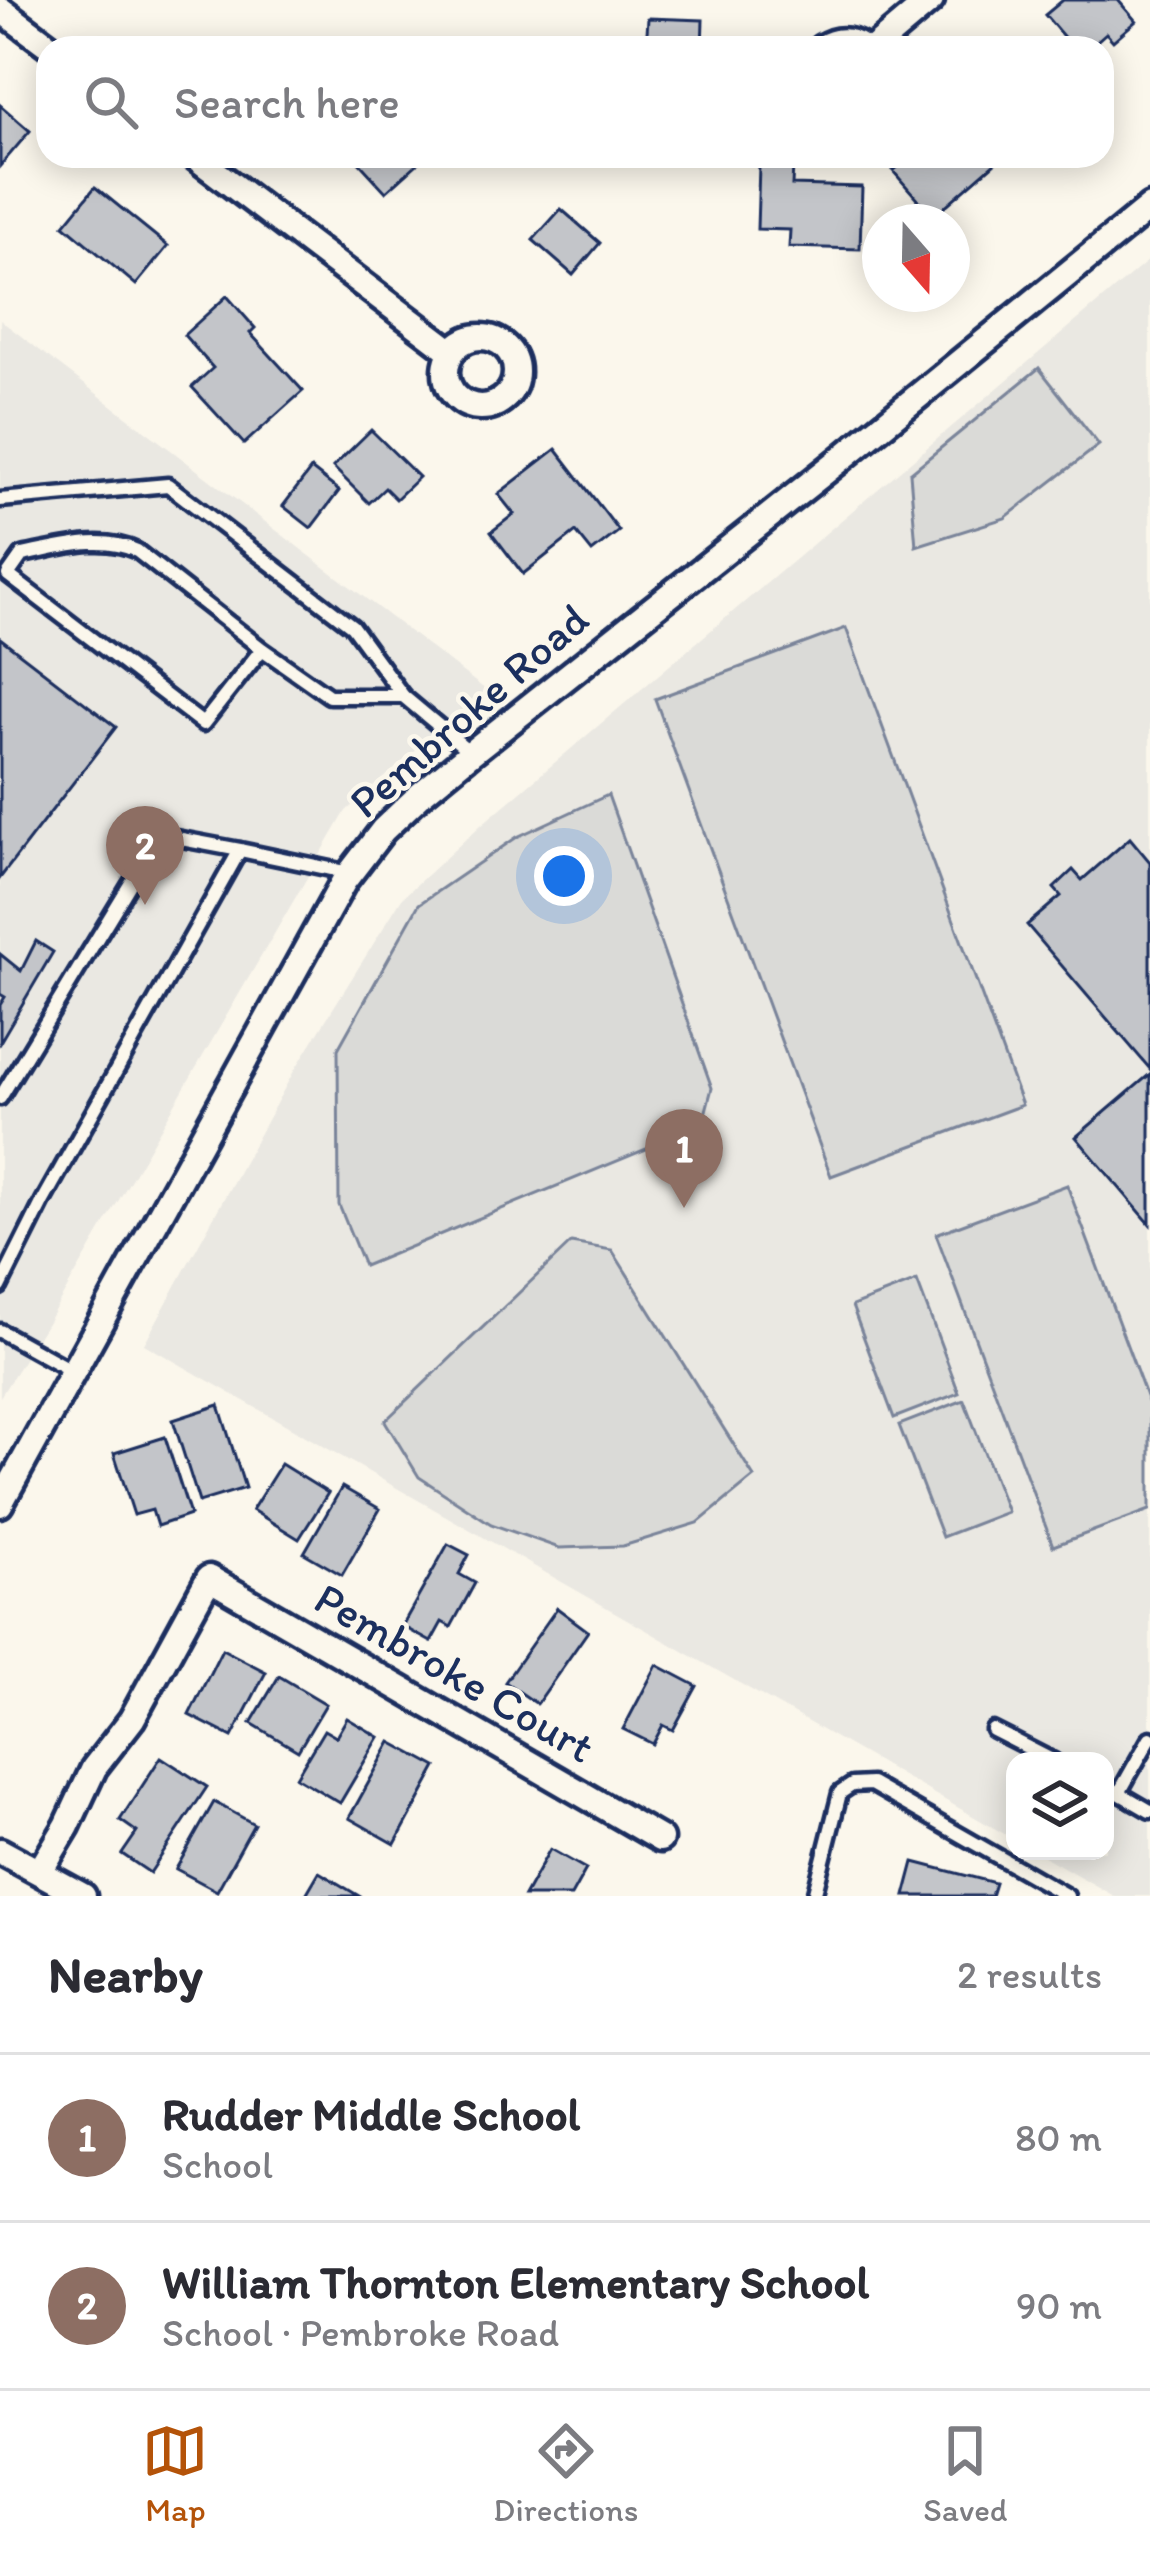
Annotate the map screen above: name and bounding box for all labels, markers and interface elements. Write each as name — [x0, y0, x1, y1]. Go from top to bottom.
search box — [36, 36, 1114, 168]
icon: search — [78, 69, 144, 135]
text: Search here — [174, 75, 400, 129]
north arrow — [862, 204, 970, 312]
street label: Pembroke Road — [337, 592, 599, 828]
pin: 2 — [106, 806, 184, 905]
your location — [534, 846, 594, 906]
pin: 1 — [645, 1109, 723, 1208]
street label: Pembroke Court — [306, 1570, 604, 1774]
map controls — [1006, 1752, 1114, 1860]
button: layers — [1006, 1752, 1114, 1860]
text: Nearby — [48, 1944, 203, 2005]
text: 2 results — [957, 1951, 1102, 1998]
text: Rudder Middle School — [162, 2087, 580, 2141]
text: 1 — [78, 2114, 96, 2161]
text: 80 m — [1015, 2114, 1102, 2161]
text: School — [162, 2141, 273, 2188]
text: William Thornton Elementary School — [162, 2255, 869, 2309]
text: 2 — [77, 2282, 97, 2329]
text: 90 m — [1016, 2282, 1102, 2329]
text: School · Pembroke Road — [162, 2309, 559, 2356]
tab: Map — [142, 2418, 208, 2529]
tab: Directions — [493, 2418, 638, 2529]
tab: Saved — [923, 2418, 1008, 2529]

